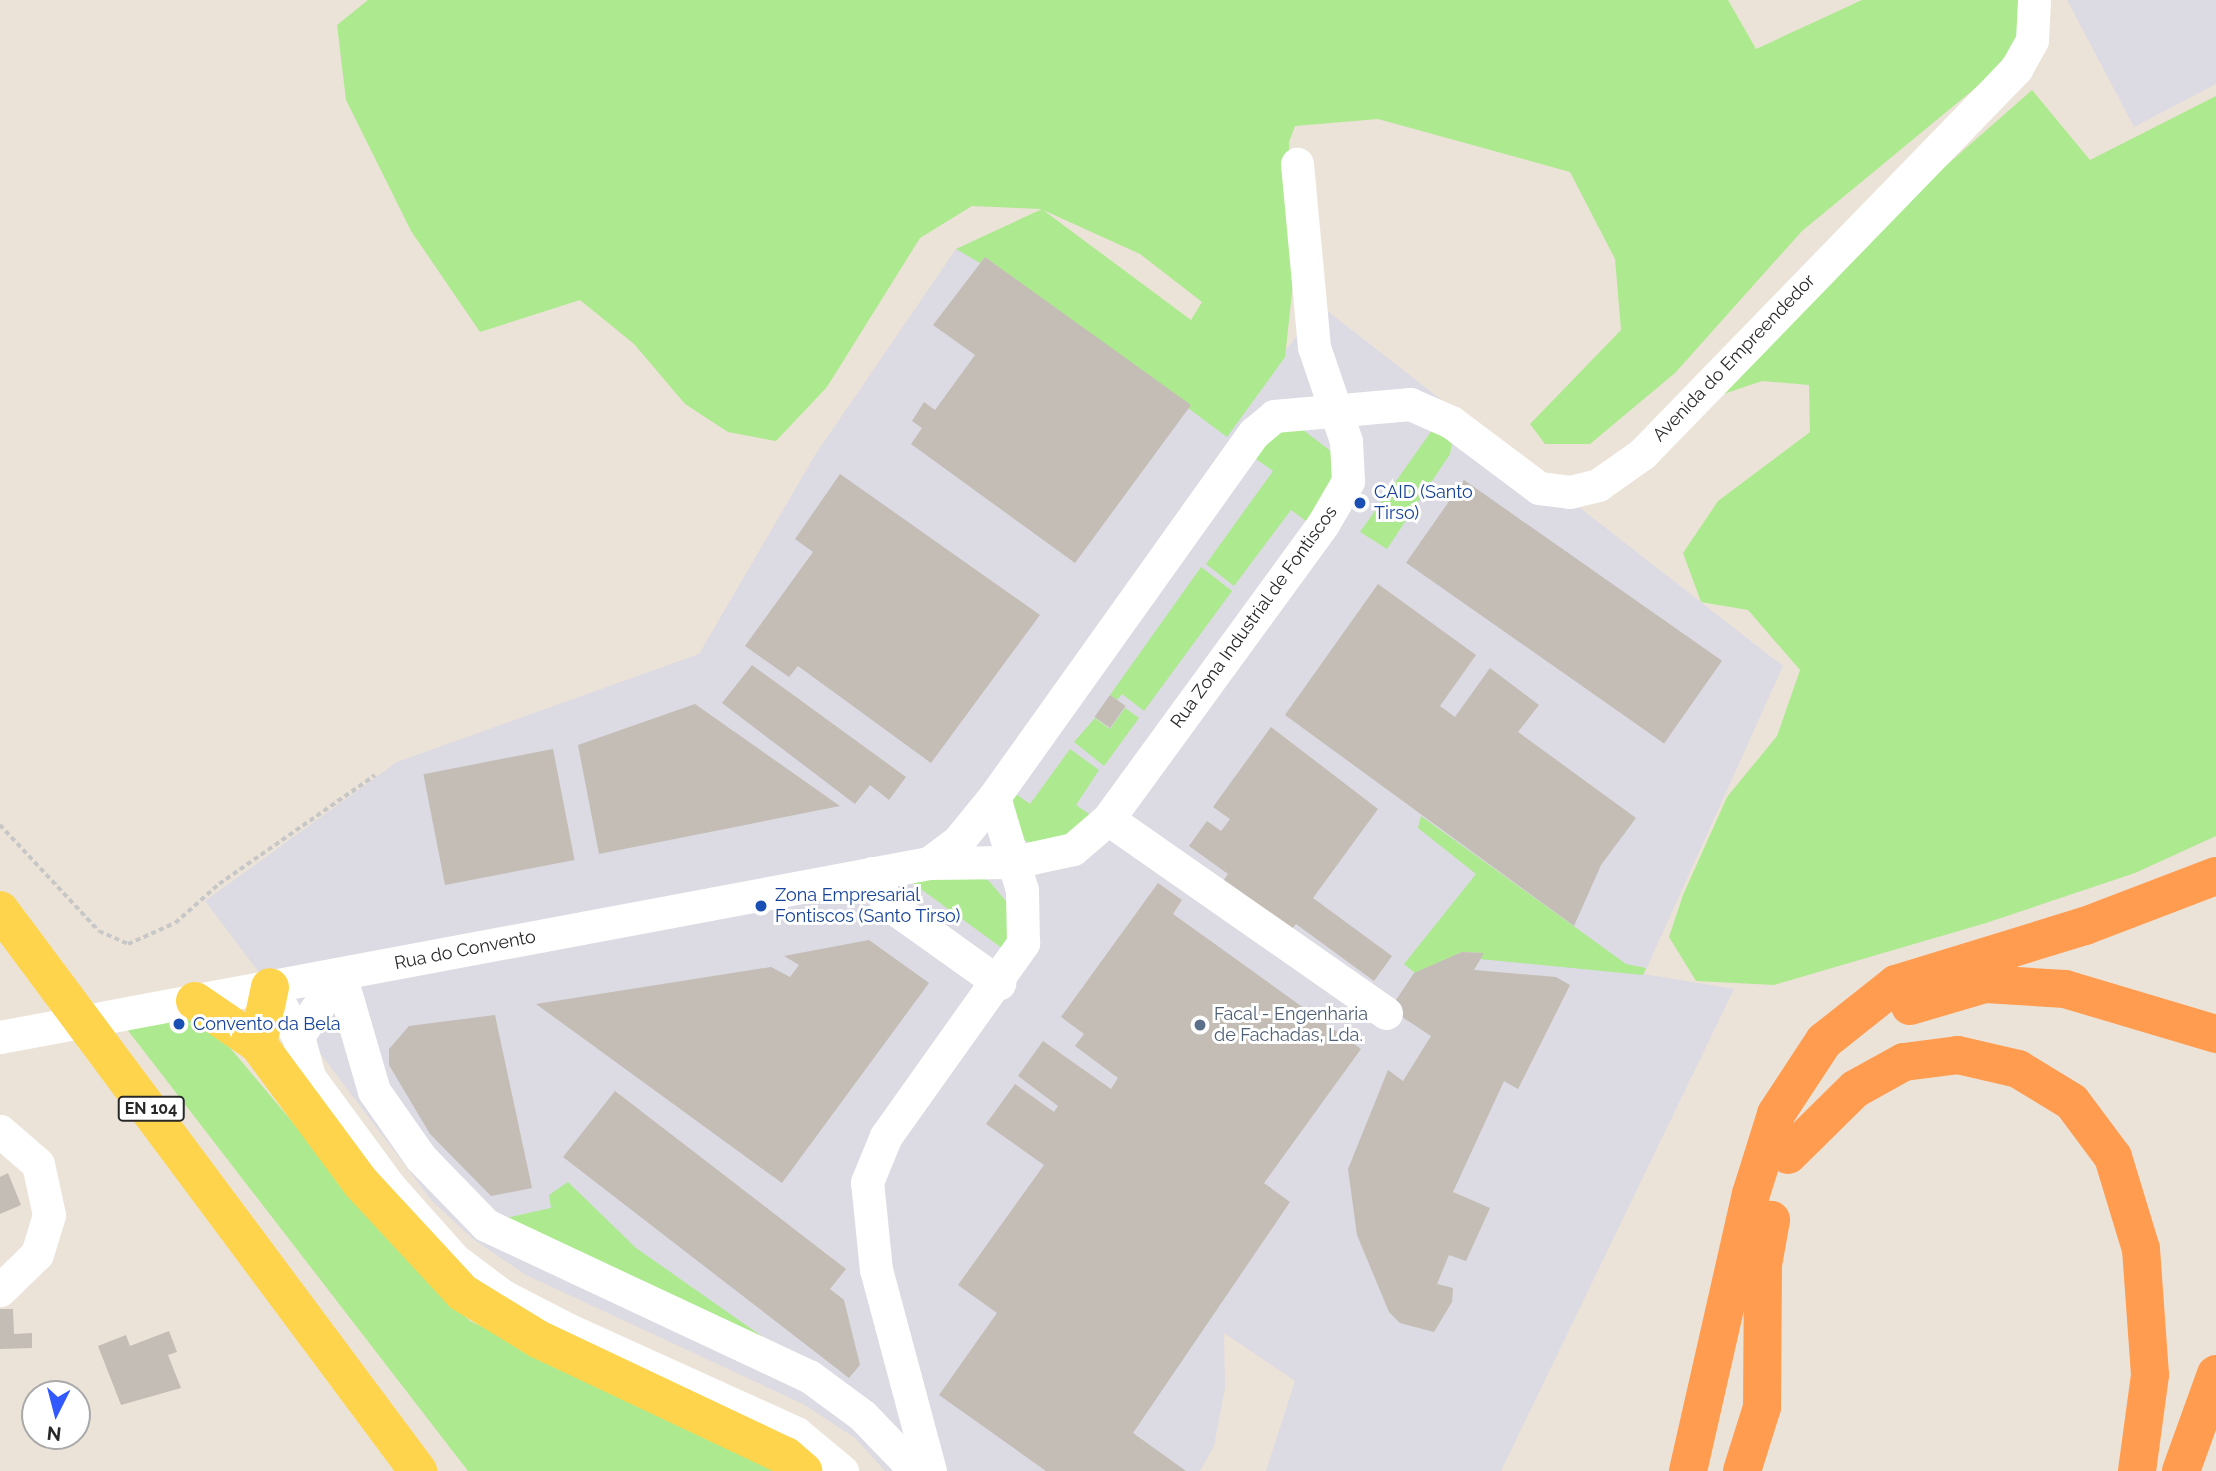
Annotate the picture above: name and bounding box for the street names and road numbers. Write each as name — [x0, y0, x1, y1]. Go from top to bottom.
street label: Avenida do Empreendedor — [1648, 270, 1820, 446]
street label: Rua Zona Industrial de Fontiscos — [1166, 502, 1342, 732]
street label: Rua do Convento — [393, 926, 537, 974]
road number: EN 104 — [116, 1096, 186, 1121]

